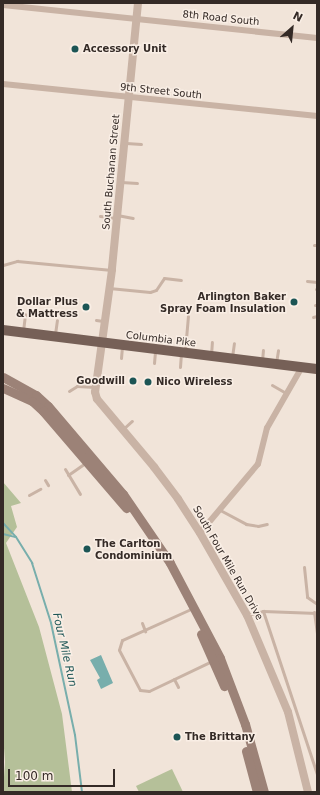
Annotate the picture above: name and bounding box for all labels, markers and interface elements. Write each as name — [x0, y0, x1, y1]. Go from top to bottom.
street label: 8th Road South — [182, 8, 260, 28]
north arrow — [272, 8, 312, 48]
text: N — [291, 9, 305, 25]
place label: Accessory Unit — [83, 43, 167, 55]
marker: Accessory Unit — [70, 44, 80, 54]
street label: 9th Street South — [119, 81, 203, 101]
street label: South Buchanan Street — [100, 114, 122, 230]
place label: Arlington Baker Spray Foam Insulation — [160, 290, 286, 314]
place label: Dollar Plus & Mattress — [16, 295, 78, 318]
marker: Arlington Baker Spray Foam Insulation — [289, 297, 299, 307]
marker: Dollar Plus & Mattress — [81, 302, 91, 312]
street label: Columbia Pike — [125, 329, 197, 349]
place label: Goodwill — [76, 375, 125, 387]
marker: Goodwill — [128, 376, 138, 386]
place label: Nico Wireless — [156, 376, 232, 388]
marker: Nico Wireless — [143, 377, 153, 387]
street label: South Four Mile Run Drive — [190, 504, 266, 622]
place label: The Carlton Condominium — [95, 537, 172, 560]
marker: The Carlton Condominium — [82, 544, 92, 554]
water label: Four Mile Run — [49, 612, 79, 688]
place label: The Brittany — [185, 731, 255, 743]
marker: The Brittany — [172, 732, 182, 742]
scale bar — [10, 761, 117, 787]
text: 100 m — [15, 769, 53, 783]

